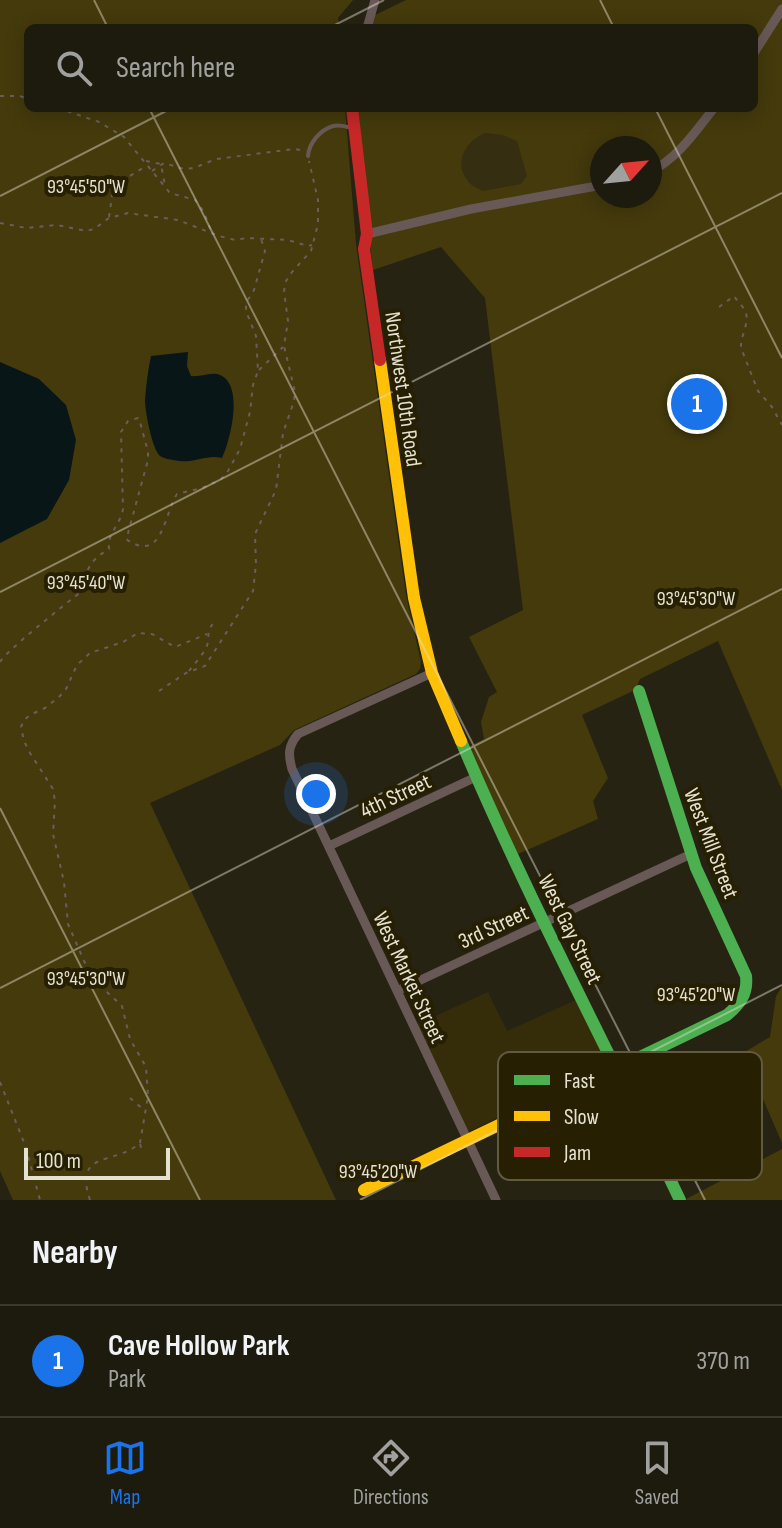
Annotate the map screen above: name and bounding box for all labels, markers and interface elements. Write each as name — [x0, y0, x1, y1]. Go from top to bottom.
search box — [24, 24, 758, 112]
icon: search — [52, 46, 96, 90]
text: Search here — [116, 50, 235, 86]
north arrow — [590, 136, 662, 208]
text: 93°45'50"W — [47, 175, 125, 199]
street label: Northwest 10th Road — [378, 310, 427, 468]
pin: 1 — [671, 374, 723, 434]
text: 93°45'40"W — [47, 571, 125, 595]
text: 93°45'30"W — [657, 587, 735, 611]
street label: 4th Street — [356, 768, 436, 824]
your location — [296, 774, 336, 814]
street label: West Mill Street — [677, 784, 744, 903]
street label: West Gay Street — [532, 870, 608, 989]
street label: 3rd Street — [454, 899, 533, 955]
street label: West Market Street — [366, 907, 451, 1048]
text: 93°45'30"W — [47, 967, 125, 991]
text: 93°45'20"W — [657, 983, 735, 1007]
legend — [498, 1052, 762, 1180]
text: Fast — [564, 1068, 595, 1095]
text: Slow — [564, 1104, 599, 1131]
text: Jam — [563, 1140, 591, 1167]
scale bar — [24, 1144, 170, 1180]
text: 100 m — [36, 1148, 81, 1175]
text: 93°45'20"W — [339, 1160, 417, 1184]
text: Nearby — [32, 1232, 118, 1273]
text: Cave Hollow Park — [108, 1328, 289, 1364]
text: 1 — [53, 1346, 63, 1377]
text: 370 m — [696, 1346, 750, 1377]
text: Park — [108, 1364, 146, 1395]
tab: Map — [103, 1436, 147, 1511]
tab: Directions — [353, 1436, 429, 1511]
tab: Saved — [635, 1436, 679, 1511]

